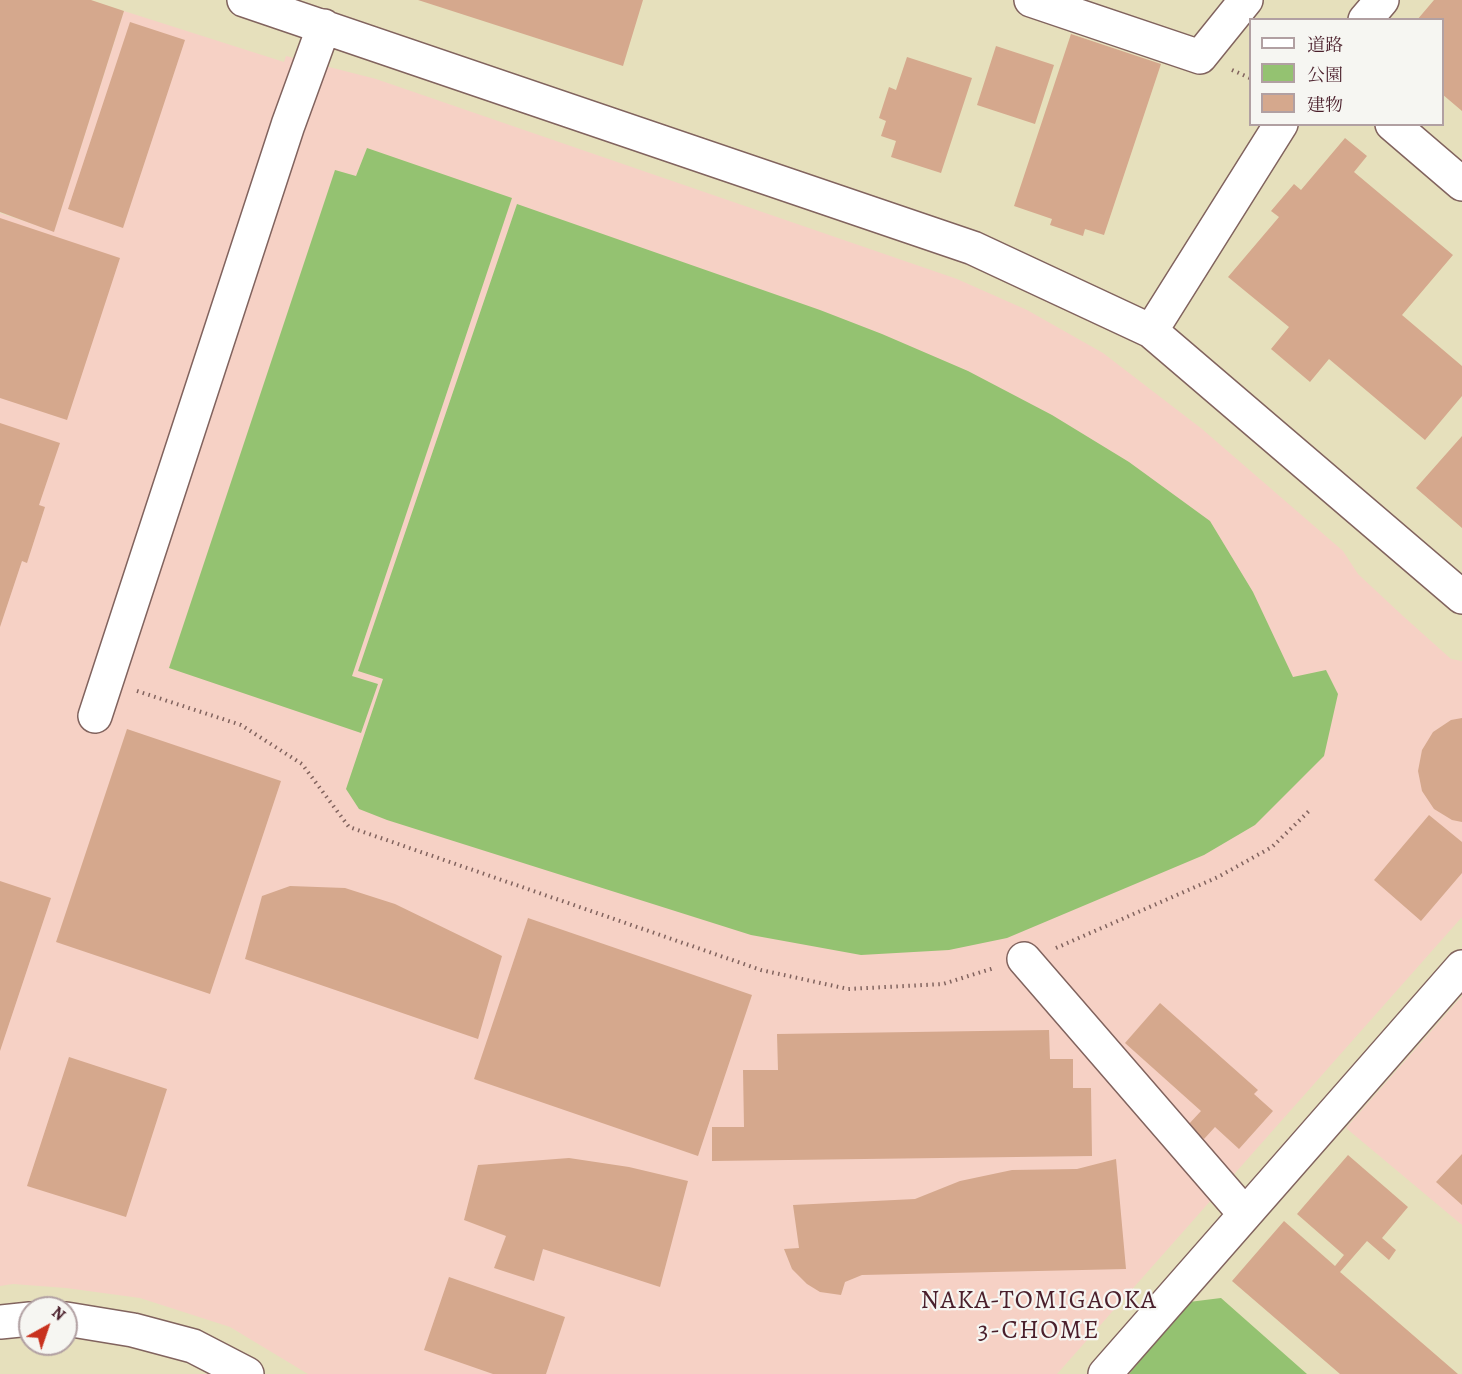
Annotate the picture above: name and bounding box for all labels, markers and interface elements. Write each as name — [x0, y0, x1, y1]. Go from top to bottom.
legend — [1249, 18, 1444, 126]
text: 道路 — [1307, 33, 1343, 57]
text: 公園 — [1307, 63, 1343, 87]
text: 建物 — [1307, 93, 1343, 117]
district label: NAKA-TOMIGAOKA 3-CHOME — [920, 1286, 1158, 1348]
north arrow — [18, 1296, 78, 1356]
text: N — [47, 1302, 70, 1326]

